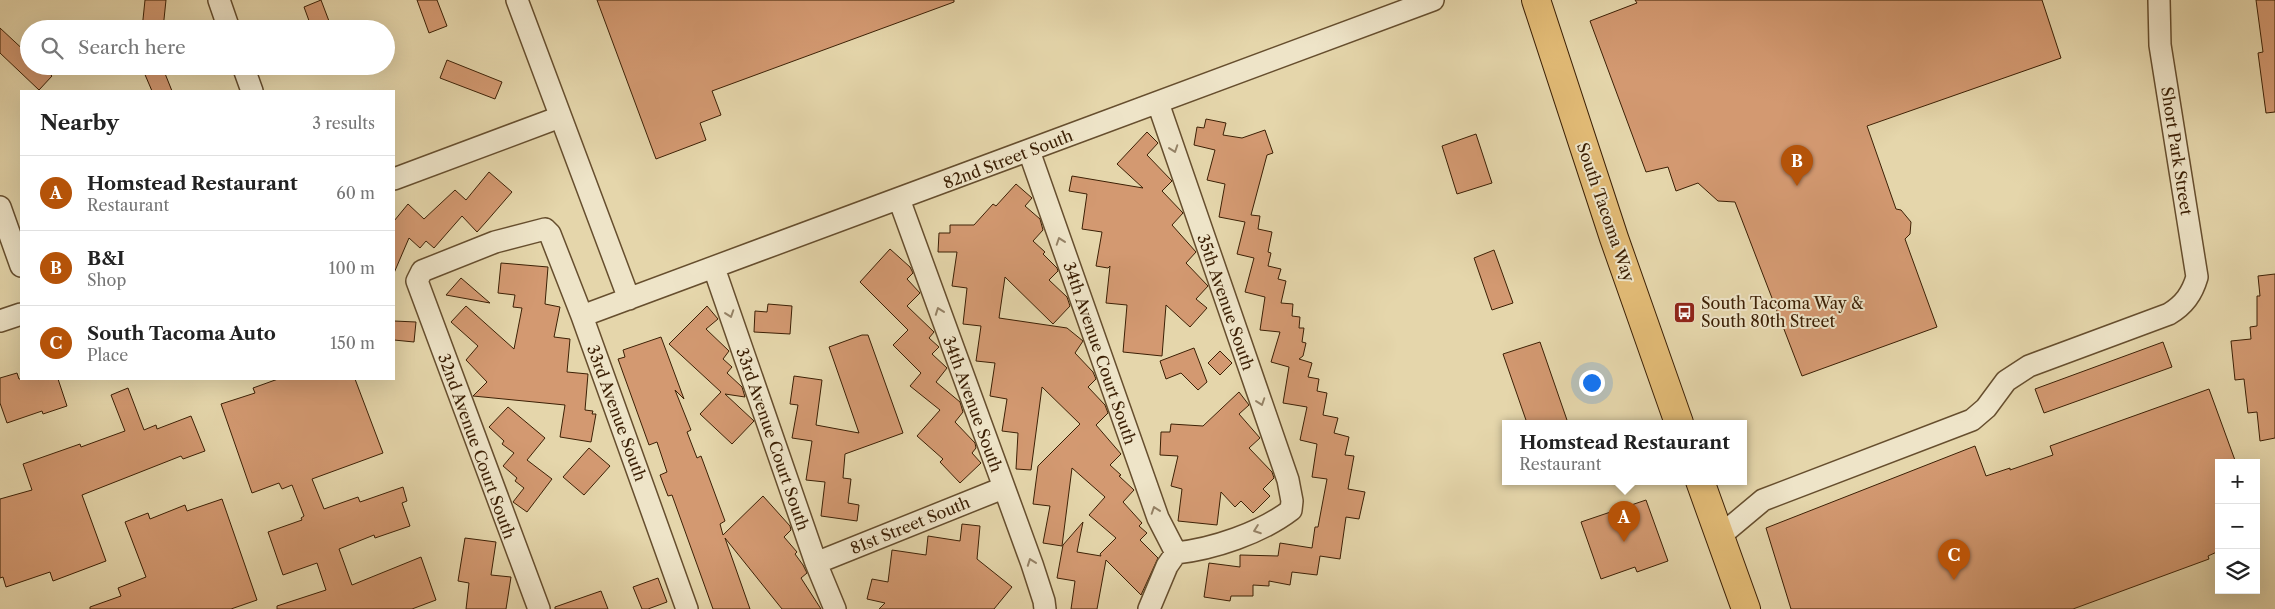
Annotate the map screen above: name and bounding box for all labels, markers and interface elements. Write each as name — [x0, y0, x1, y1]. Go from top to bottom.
search box — [20, 20, 395, 75]
icon: search — [38, 34, 66, 62]
text: Search here — [78, 36, 186, 59]
street label: Short Park Street — [2157, 85, 2197, 217]
text: Nearby — [40, 110, 119, 135]
text: 3 results — [312, 113, 375, 133]
street label: 82nd Street South — [940, 125, 1076, 193]
street label: South Tacoma Way — [1573, 140, 1640, 285]
one-way arrow — [1168, 144, 1178, 152]
pin: B — [1781, 145, 1813, 186]
text: Homstead Restaurant — [87, 172, 298, 195]
text: A — [50, 183, 62, 203]
text: 60 m — [336, 183, 375, 203]
text: Restaurant — [87, 195, 169, 215]
street label: 35th Avenue South — [1193, 231, 1259, 373]
one-way arrow — [1056, 237, 1066, 246]
text: B&I — [87, 247, 125, 270]
text: B — [50, 258, 62, 278]
text: 100 m — [329, 258, 375, 278]
street label: 34th Avenue Court South — [1059, 259, 1141, 447]
text: Shop — [87, 270, 126, 290]
place label: South Tacoma Way & South 80th Street — [1701, 293, 1863, 331]
bus stop icon: South Tacoma Way & South 80th Street — [1673, 300, 1697, 324]
one-way arrow — [935, 307, 945, 316]
one-way arrow — [724, 310, 734, 318]
text: South Tacoma Auto — [87, 322, 276, 345]
text: C — [50, 333, 62, 353]
text: 150 m — [330, 333, 375, 353]
street label: 34th Avenue South — [939, 333, 1007, 475]
street label: 33rd Avenue South — [583, 342, 651, 484]
text: Place — [87, 345, 128, 365]
street label: 33rd Avenue Court South — [732, 345, 814, 533]
street label: 32nd Avenue Court South — [434, 350, 520, 542]
your location — [1579, 370, 1605, 396]
one-way arrow — [1255, 397, 1265, 405]
popup — [1502, 420, 1747, 485]
text: Homstead Restaurant — [1519, 431, 1730, 454]
text: Restaurant — [1519, 454, 1601, 474]
map controls — [2215, 459, 2260, 594]
button: + — [2215, 459, 2260, 504]
street label: 81st Street South — [847, 492, 973, 558]
pin: A — [1608, 501, 1640, 542]
button: − — [2215, 504, 2260, 549]
one-way arrow — [1151, 506, 1161, 514]
one-way arrow — [1253, 524, 1261, 534]
pin: C — [1938, 539, 1970, 580]
button: layers — [2215, 549, 2260, 594]
one-way arrow — [1027, 559, 1037, 567]

